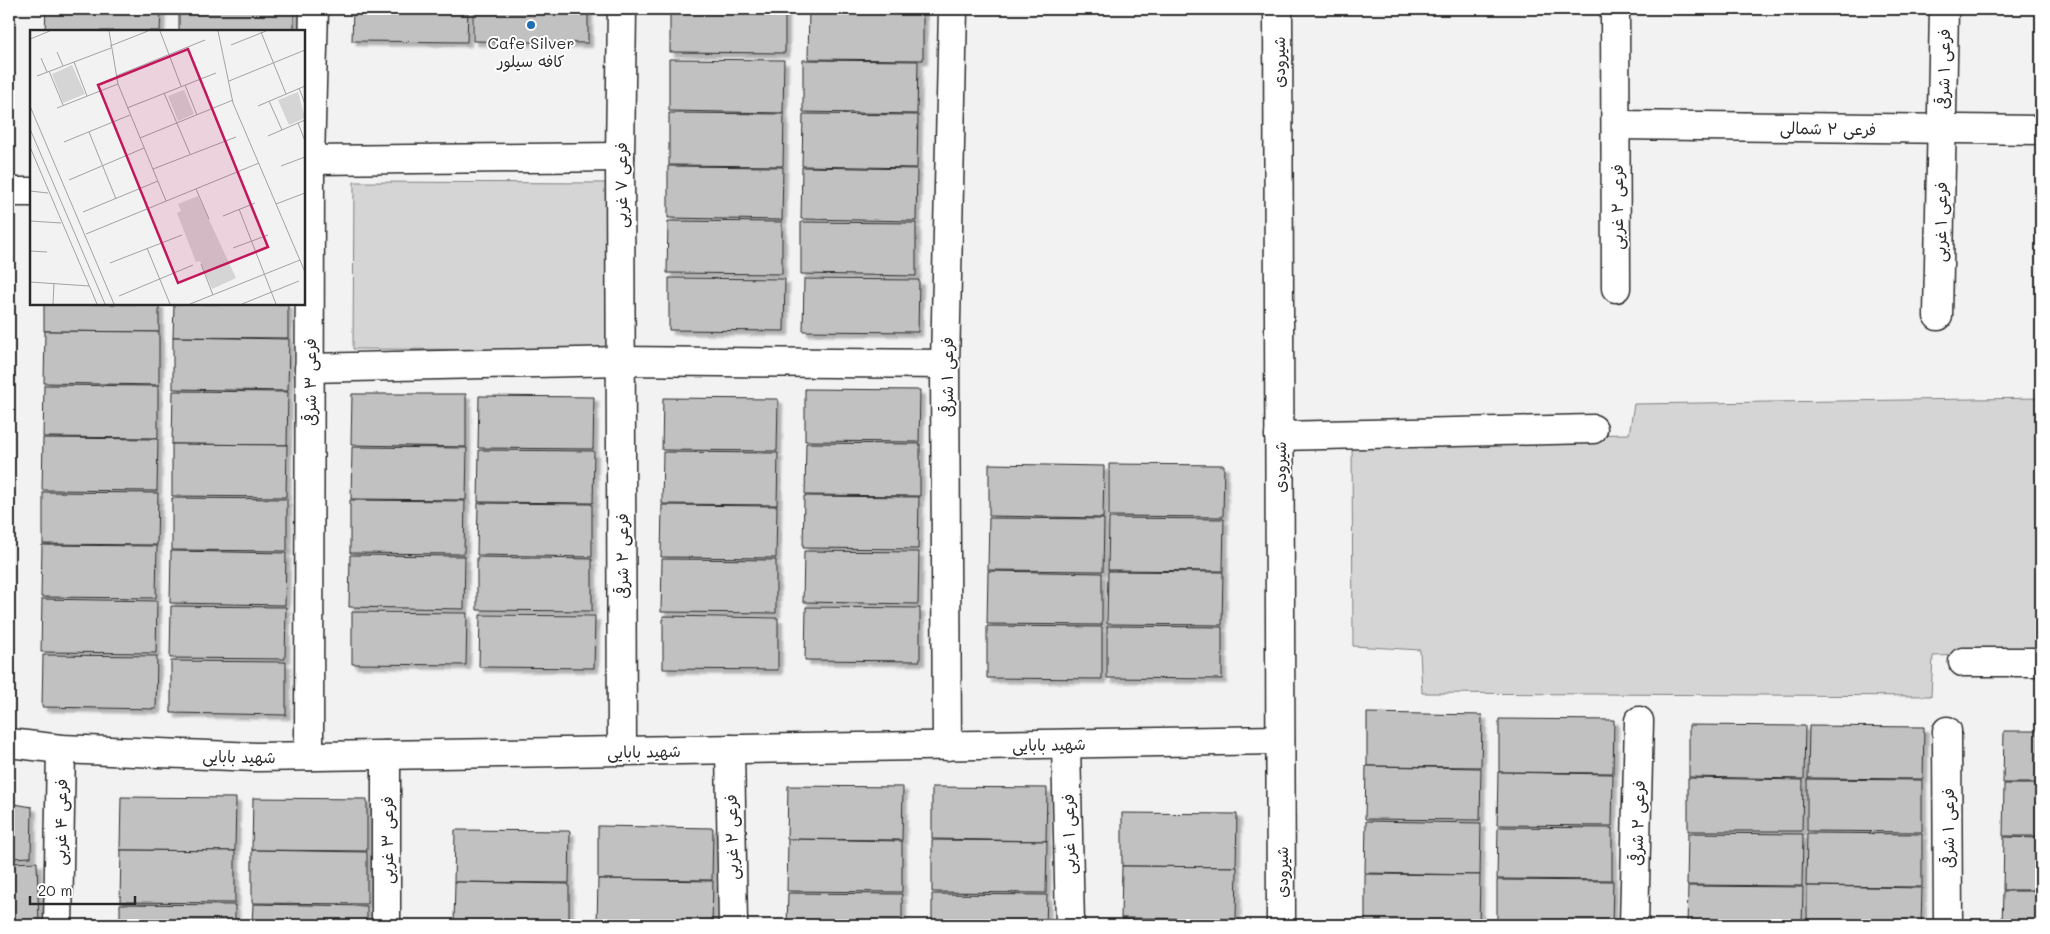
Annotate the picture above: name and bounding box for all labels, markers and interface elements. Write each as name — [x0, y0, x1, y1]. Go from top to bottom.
marker: Cafe Silver کافه سیلور — [525, 19, 537, 31]
street label: فرعی ۱ شرقی — [1932, 29, 1955, 109]
inset map — [30, 30, 305, 305]
place label: Cafe Silver کافه سیلور — [488, 32, 574, 72]
street label: شیرودی — [1268, 36, 1289, 88]
street label: فرعی ۲ شمالی — [1780, 117, 1876, 140]
street label: فرعی ۷ غربی — [610, 142, 632, 228]
street label: فرعی ۲ غربی — [1606, 164, 1628, 250]
street label: فرعی ۱ غربی — [1929, 182, 1952, 262]
street label: فرعی ۱ شرقی — [936, 337, 958, 417]
street label: فرعی ۳ شرقی — [299, 338, 321, 426]
street label: شیرودی — [1269, 441, 1290, 493]
street label: فرعی ۲ شرقی — [611, 513, 633, 599]
street label: شهید بابایی — [1012, 733, 1086, 756]
street label: شهید بابایی — [607, 740, 681, 763]
street label: شهید بابایی — [202, 745, 276, 768]
street label: فرعی ۴ غربی — [49, 778, 72, 866]
street label: فرعی ۲ شرقی — [1625, 780, 1650, 866]
street label: فرعی ۱ شرقی — [1937, 788, 1959, 868]
street label: فرعی ۲ غربی — [720, 794, 743, 880]
street label: فرعی ۱ غربی — [1057, 794, 1080, 874]
street label: فرعی ۳ غربی — [376, 796, 398, 884]
street label: شیرودی — [1271, 846, 1292, 898]
scale bar — [30, 874, 135, 906]
text: 20 m — [38, 880, 72, 900]

